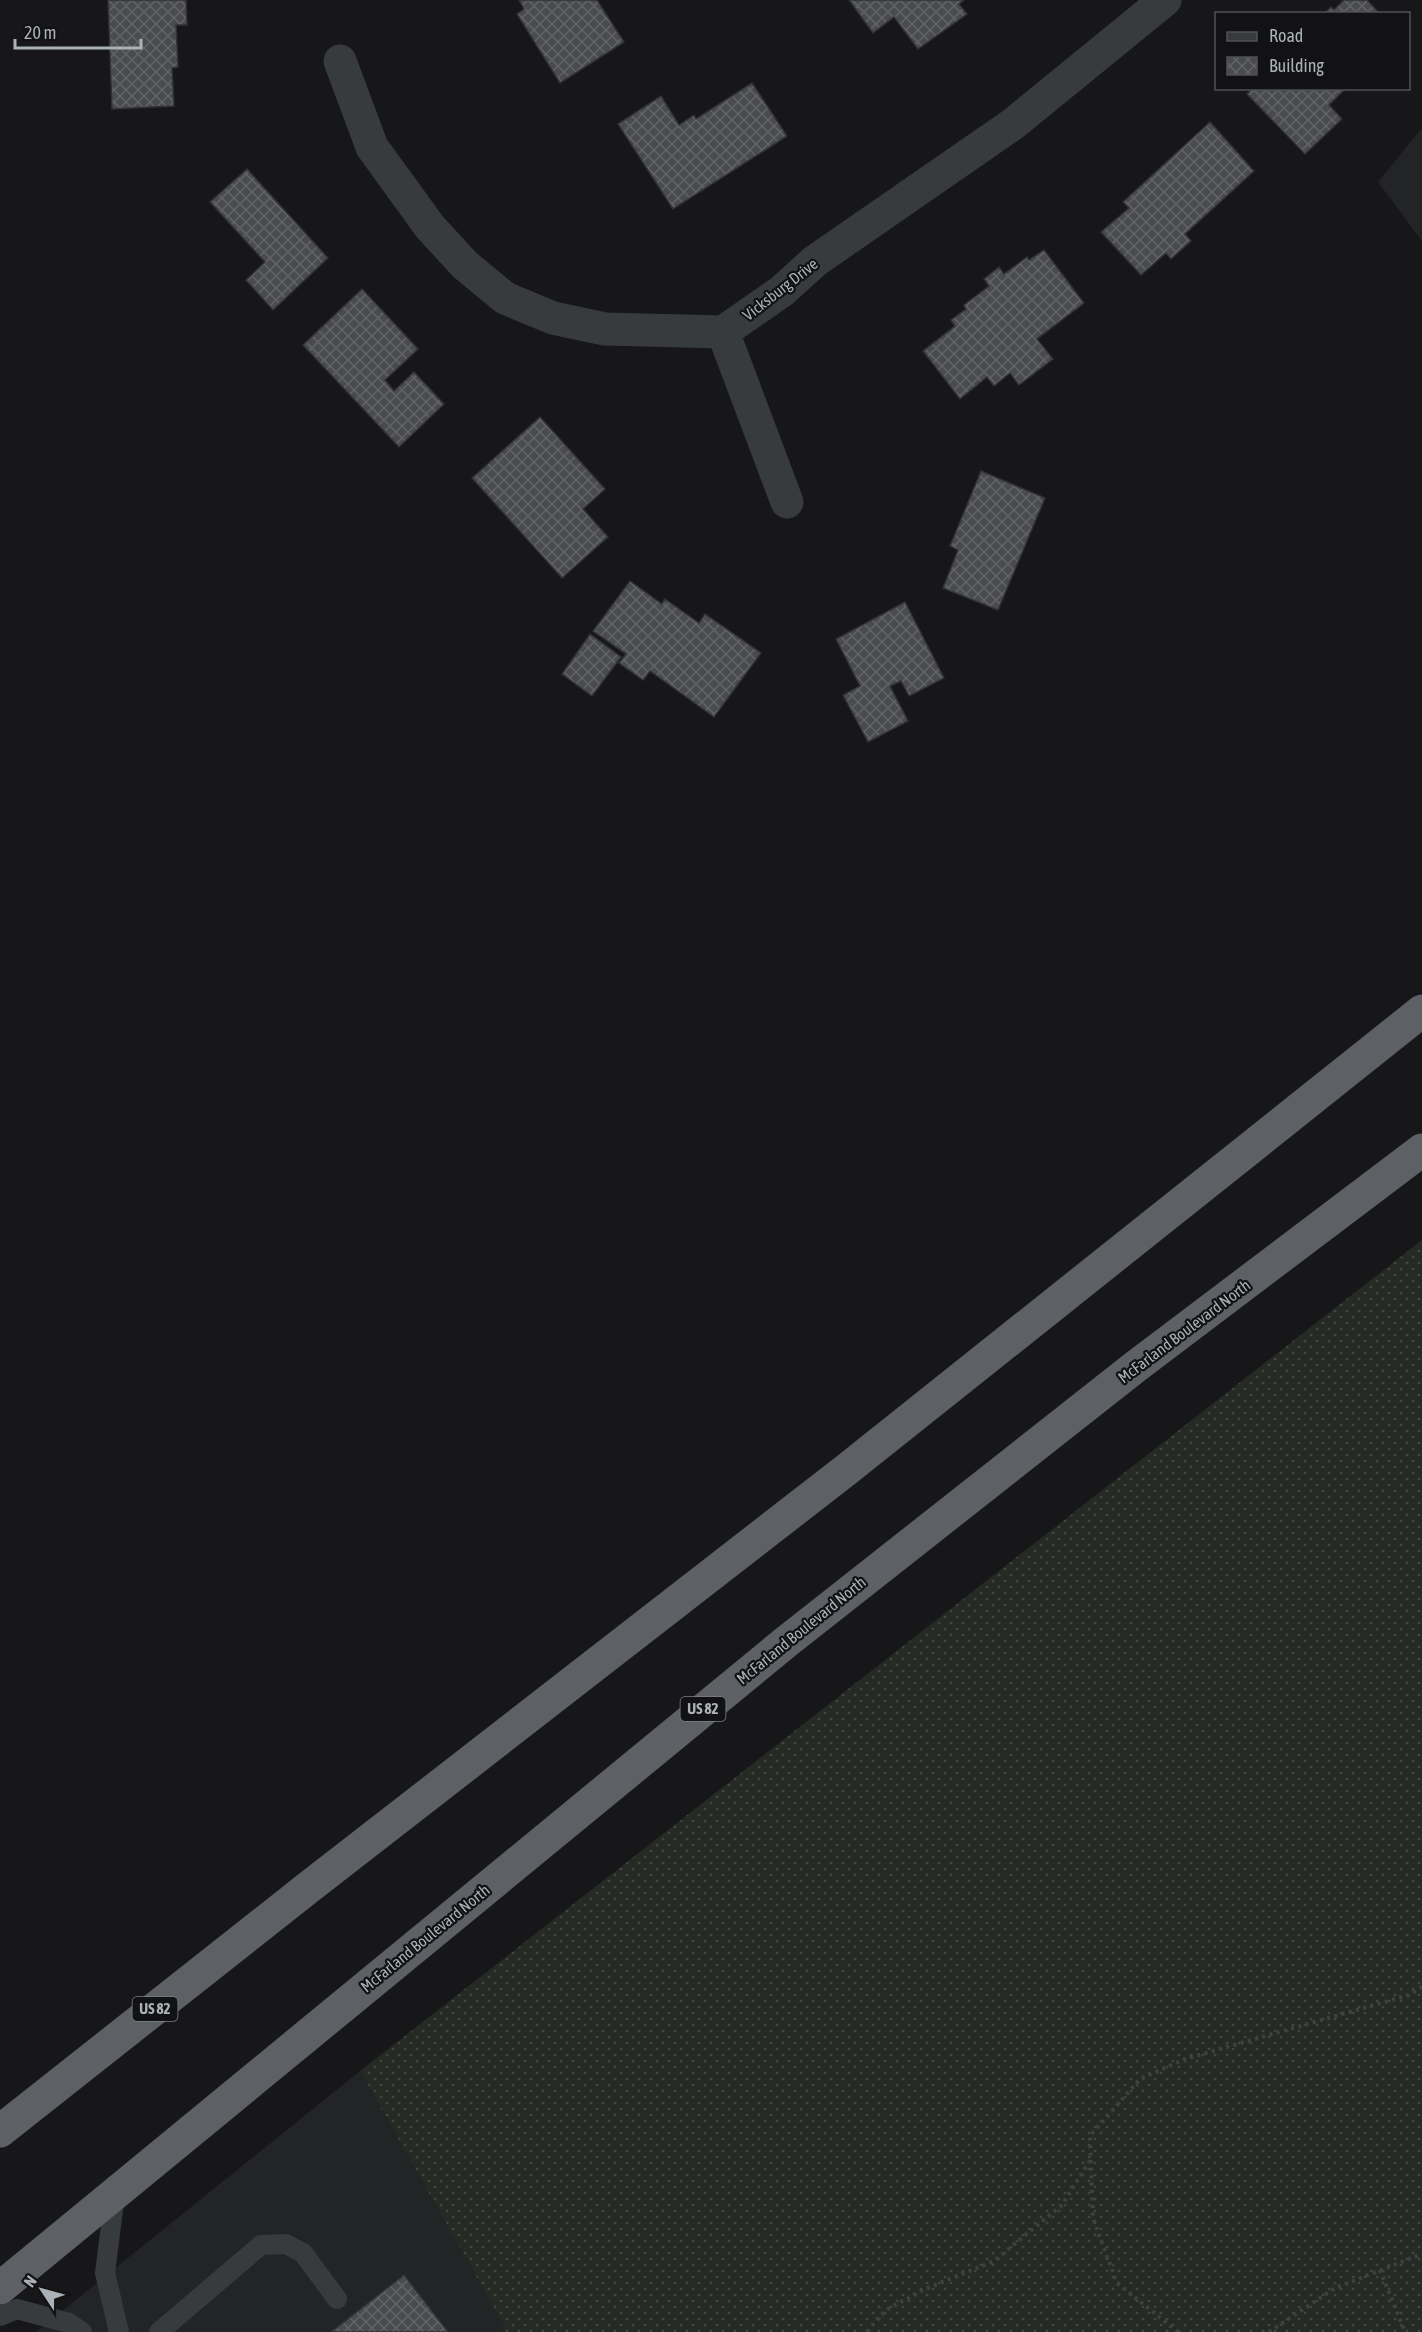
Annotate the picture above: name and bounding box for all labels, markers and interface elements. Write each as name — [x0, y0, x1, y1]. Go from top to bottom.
scale bar — [15, 12, 141, 50]
legend — [1215, 12, 1410, 90]
text: 20 m — [24, 22, 56, 43]
text: Road — [1269, 25, 1303, 46]
text: Building — [1269, 55, 1324, 76]
street label: Vicksburg Drive — [739, 254, 822, 325]
street label: McFarland Boulevard North — [1115, 1276, 1253, 1386]
street label: McFarland Boulevard North — [733, 1573, 869, 1687]
road number: US 82 — [680, 1697, 726, 1721]
street label: McFarland Boulevard North — [357, 1881, 493, 1995]
road number: US 82 — [132, 1997, 178, 2021]
north arrow — [12, 2260, 72, 2320]
text: N — [20, 2272, 40, 2290]

